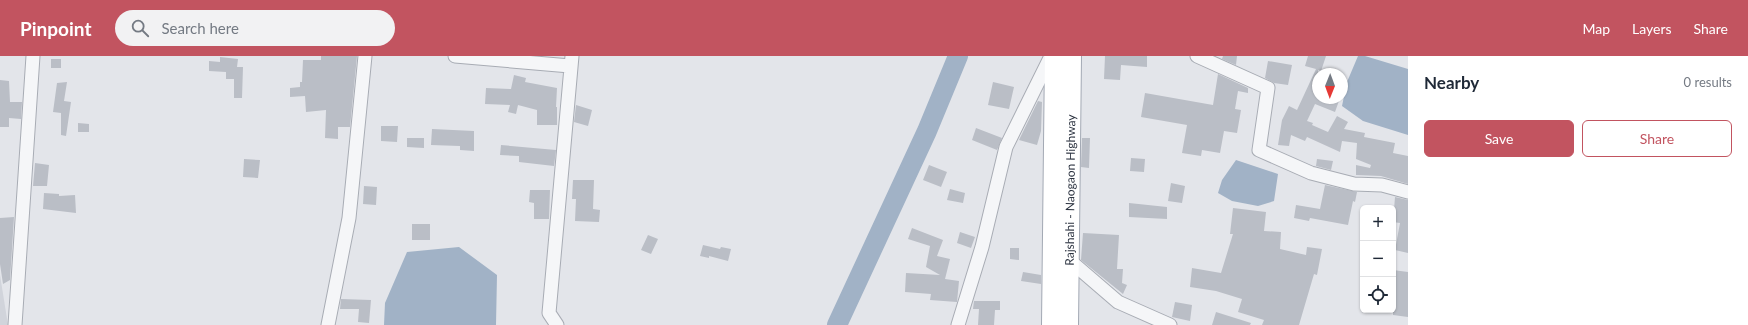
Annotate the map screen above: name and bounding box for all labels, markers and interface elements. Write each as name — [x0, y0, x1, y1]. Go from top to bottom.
search box — [115, 10, 395, 46]
text: Pinpoint — [20, 17, 91, 40]
icon: search — [129, 17, 151, 39]
text: Search here — [161, 19, 239, 37]
text: Map — [1582, 20, 1610, 37]
text: Layers — [1632, 20, 1672, 37]
text: Share — [1694, 20, 1728, 37]
north arrow — [1312, 68, 1348, 104]
text: Nearby — [1424, 72, 1479, 93]
text: 0 results — [1684, 74, 1732, 90]
street label: Rajshahi - Naogaon Highway — [1061, 114, 1078, 266]
button: Save — [1424, 120, 1574, 157]
button: Share — [1582, 120, 1732, 157]
map controls — [1360, 205, 1396, 313]
button: + — [1360, 205, 1396, 241]
button: − — [1360, 241, 1396, 277]
button: locate — [1360, 277, 1396, 313]

